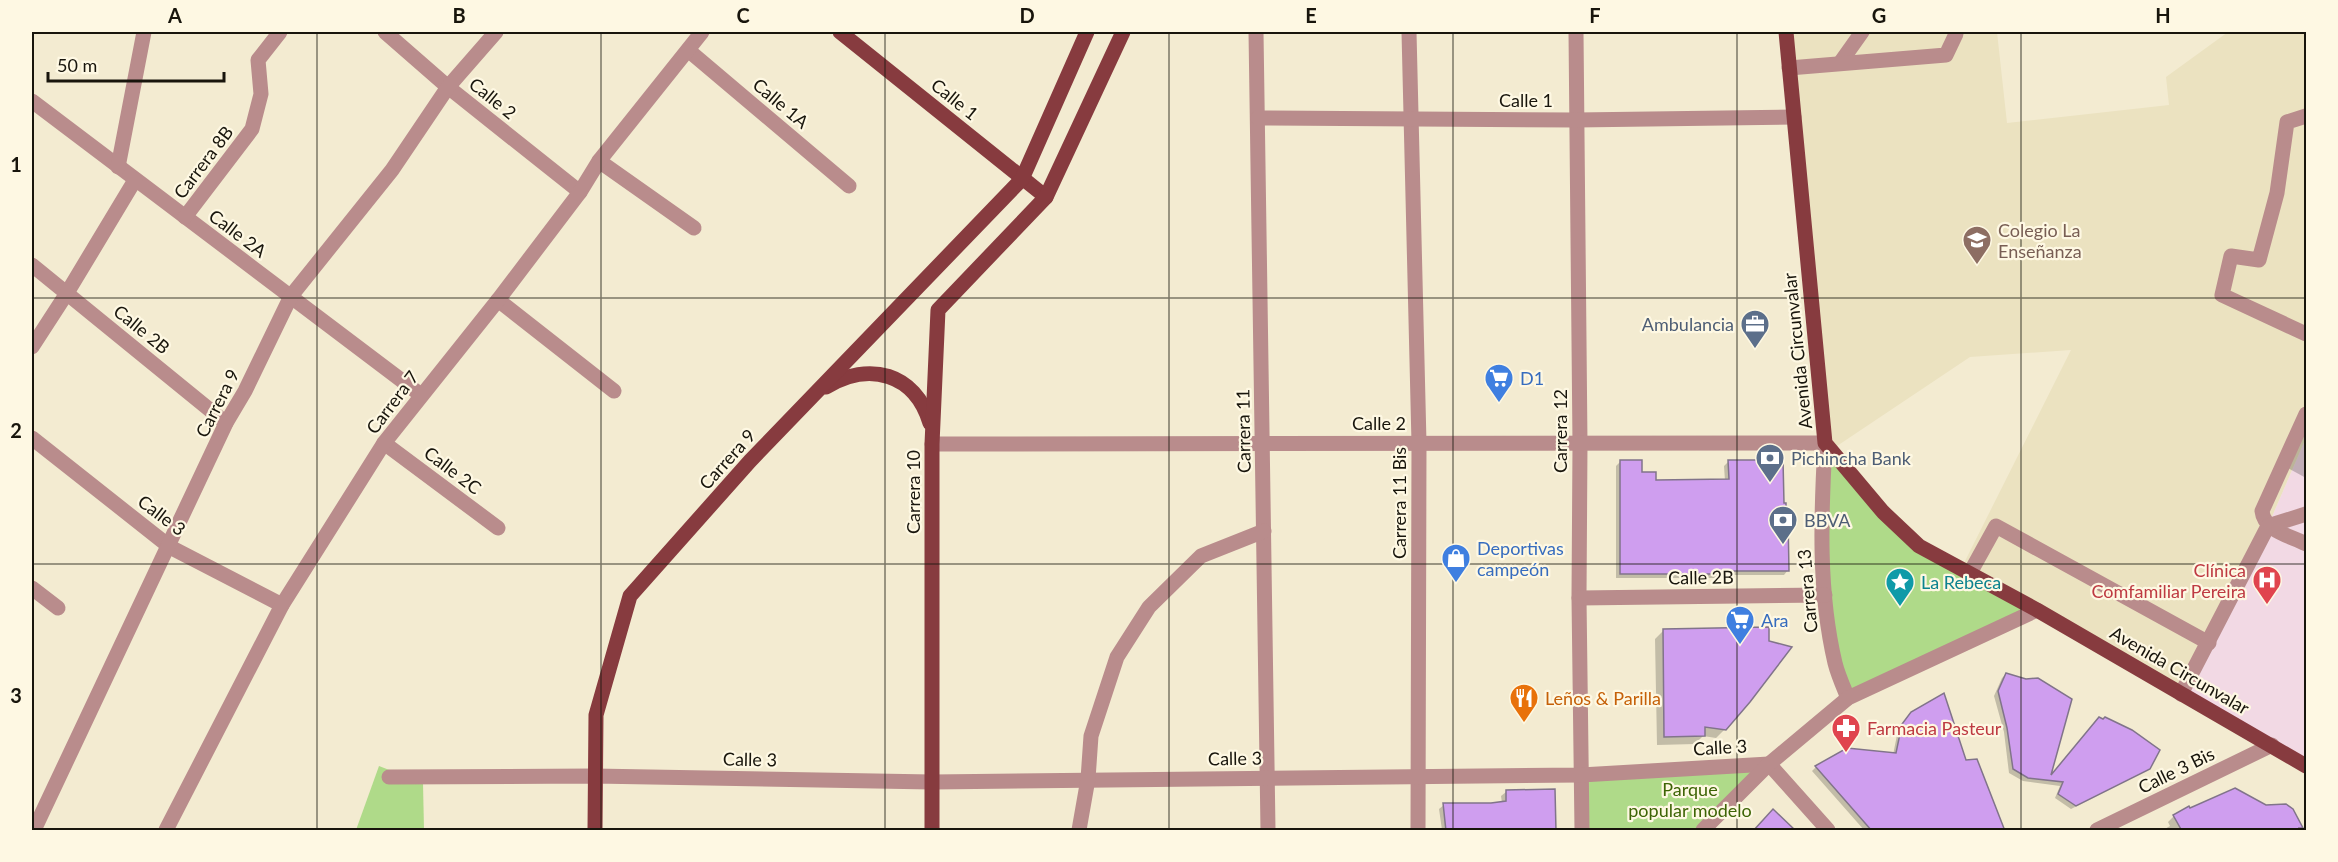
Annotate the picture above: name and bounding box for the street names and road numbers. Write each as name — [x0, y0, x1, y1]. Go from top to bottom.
street label: Calle 2 — [465, 72, 521, 124]
street label: Calle 1A — [749, 73, 814, 133]
street label: Calle 1 — [927, 73, 983, 125]
street label: Calle 1 — [1499, 89, 1553, 111]
street label: Carrera 8B — [169, 121, 237, 203]
street label: Calle 2A — [205, 204, 272, 262]
street label: Avenida Circunvalar — [1778, 271, 1816, 430]
street label: Calle 2B — [110, 300, 174, 358]
street label: Carrera 9 — [190, 365, 244, 441]
street label: Carrera 7 — [361, 366, 423, 438]
street label: Carrera 11 — [1231, 389, 1255, 473]
street label: Carrera 12 — [1549, 389, 1571, 473]
street label: Calle 2 — [1352, 412, 1406, 434]
street label: Carrera 9 — [694, 424, 760, 494]
street label: Calle 2C — [420, 441, 486, 499]
street label: Carrera 11 Bis — [1388, 447, 1410, 559]
street label: Carrera 10 — [902, 450, 924, 534]
street label: Calle 3 — [134, 490, 190, 540]
street label: Carrera 13 — [1792, 548, 1822, 634]
street label: Calle 2B — [1668, 565, 1734, 589]
street label: Avenida Circunvalar — [2107, 621, 2254, 719]
street label: Calle 3 — [1692, 735, 1748, 759]
street label: Calle 3 Bis — [2134, 742, 2218, 798]
street label: Calle 3 — [1208, 747, 1262, 769]
street label: Calle 3 — [723, 748, 777, 770]

